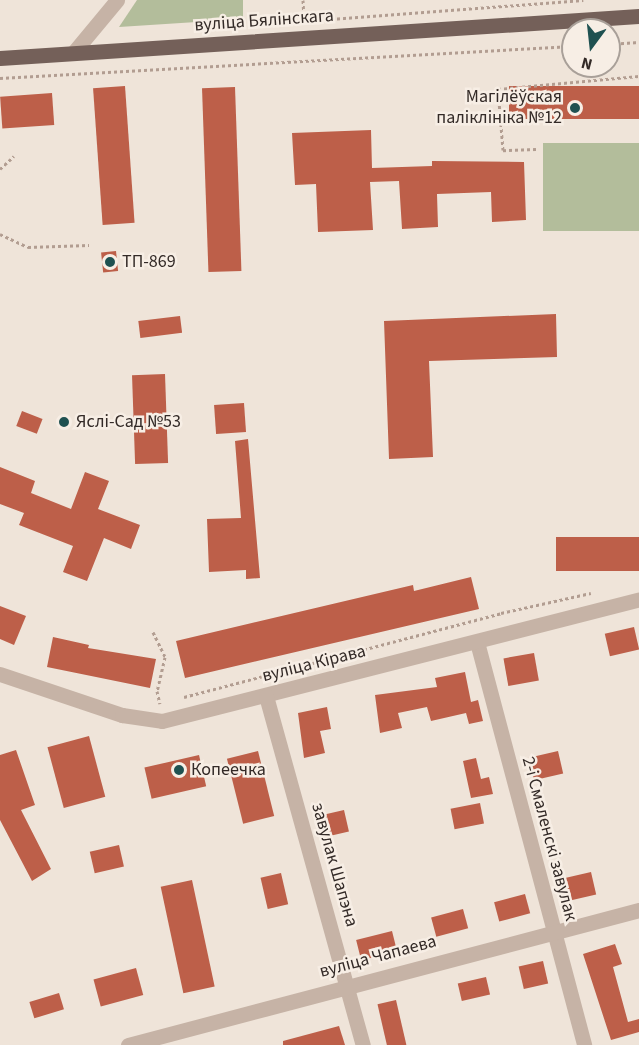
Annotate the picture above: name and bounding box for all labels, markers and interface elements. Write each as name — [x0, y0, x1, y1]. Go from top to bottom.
street label: вуліца Бялінскага — [194, 5, 334, 37]
north arrow — [561, 18, 621, 78]
text: N — [579, 51, 595, 75]
place label: Магілёўская паліклініка №12 — [436, 87, 562, 130]
marker: Магілёўская паліклініка №12 — [566, 99, 584, 117]
place label: ТП-869 — [122, 251, 176, 273]
marker: ТП-869 — [103, 255, 117, 269]
place label: Яслі-Сад №53 — [76, 411, 181, 433]
marker: Яслі-Сад №53 — [57, 415, 71, 429]
street label: вуліца Кірава — [260, 641, 368, 687]
street label: 2-і Смаленскі завулак — [517, 754, 581, 924]
place label: Копеечка — [191, 759, 266, 781]
marker: Копеечка — [172, 763, 186, 777]
street label: завулак Шапэна — [306, 801, 362, 929]
street label: вуліца Чапаева — [317, 931, 439, 983]

